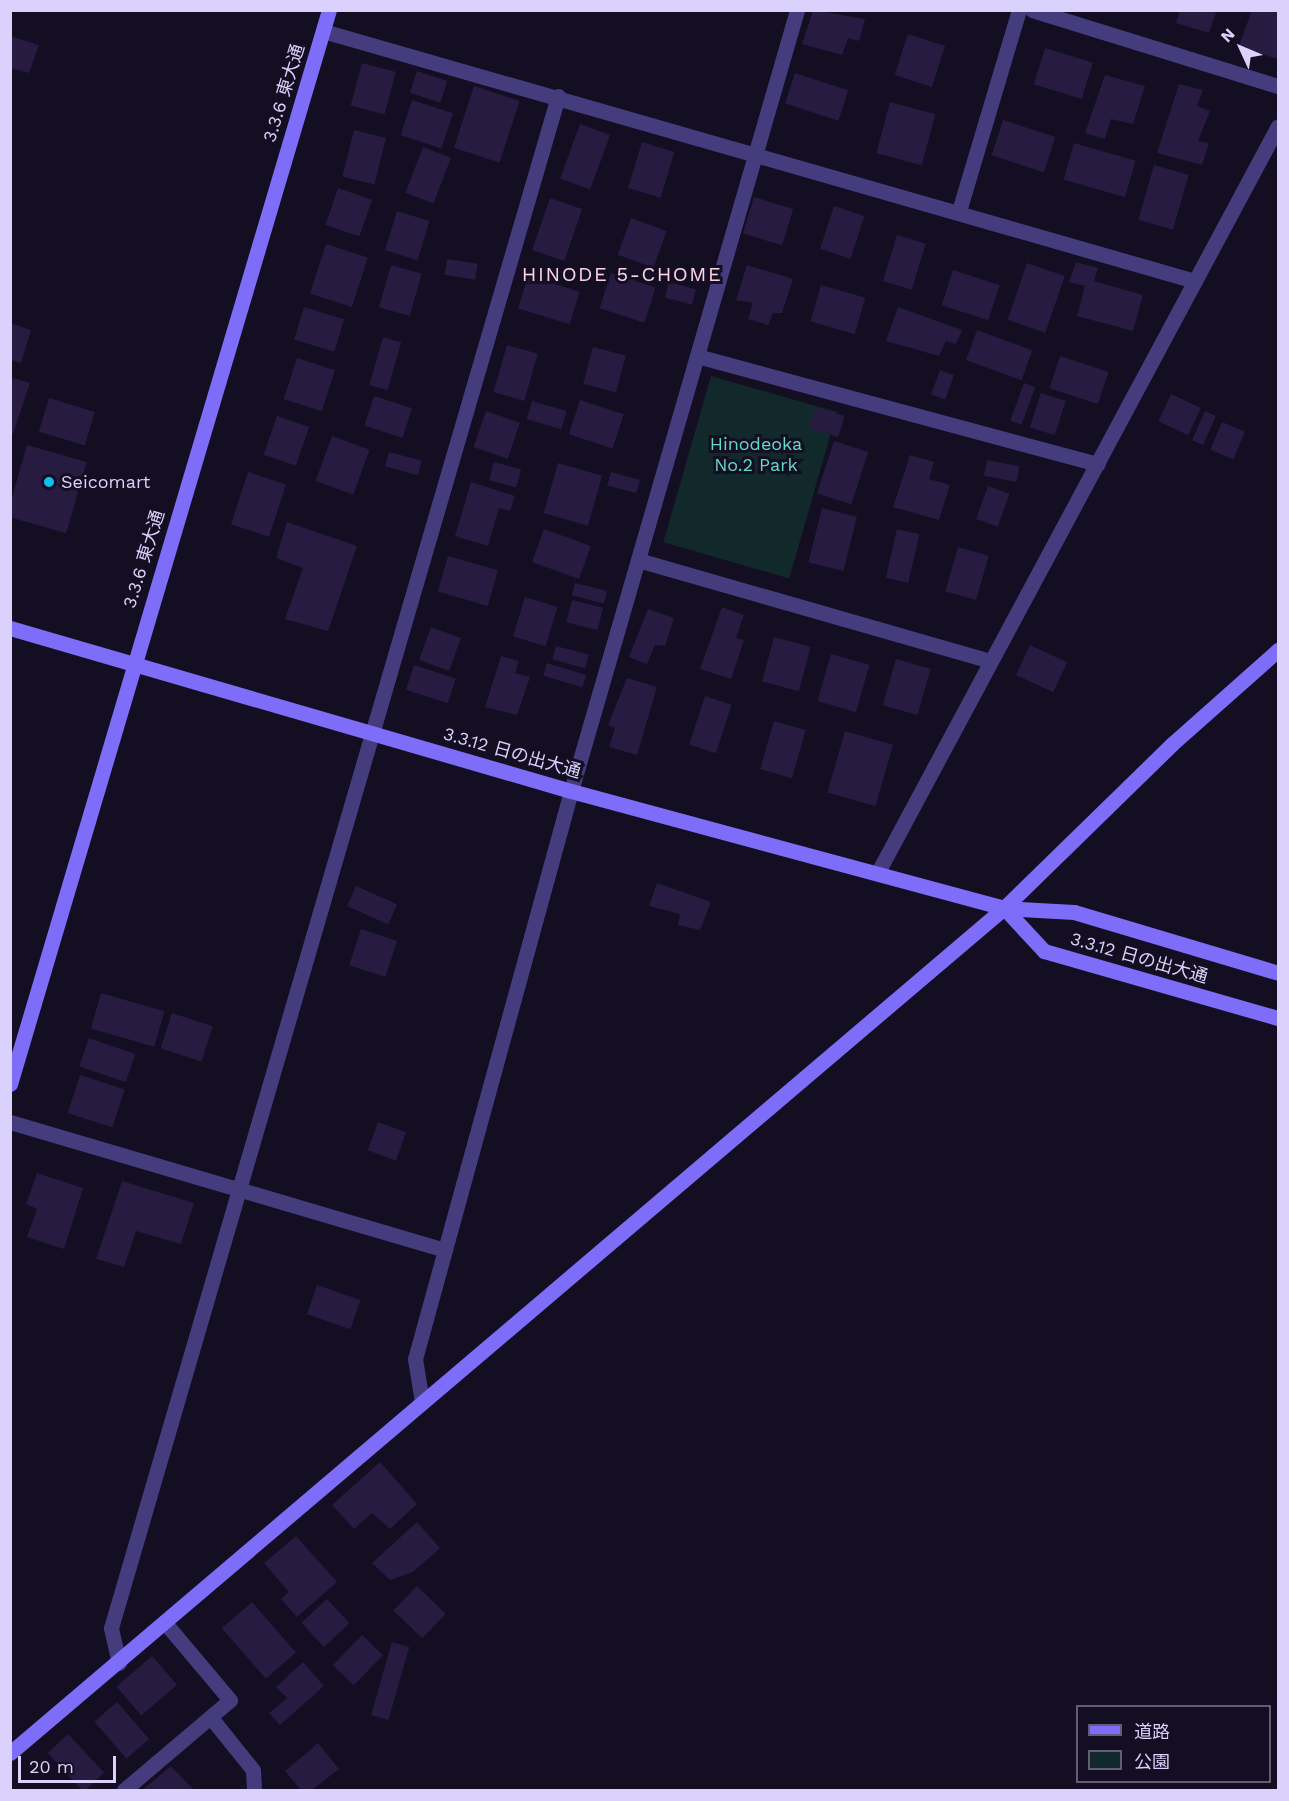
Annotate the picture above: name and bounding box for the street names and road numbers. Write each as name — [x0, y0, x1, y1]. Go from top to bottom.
street label: 3.3.6 東大通 — [259, 41, 309, 145]
street label: 3.3.6 東大通 — [119, 507, 169, 611]
street label: 3.3.12 日の出大通 — [441, 723, 583, 783]
street label: 3.3.12 日の出大通 — [1068, 928, 1210, 988]

